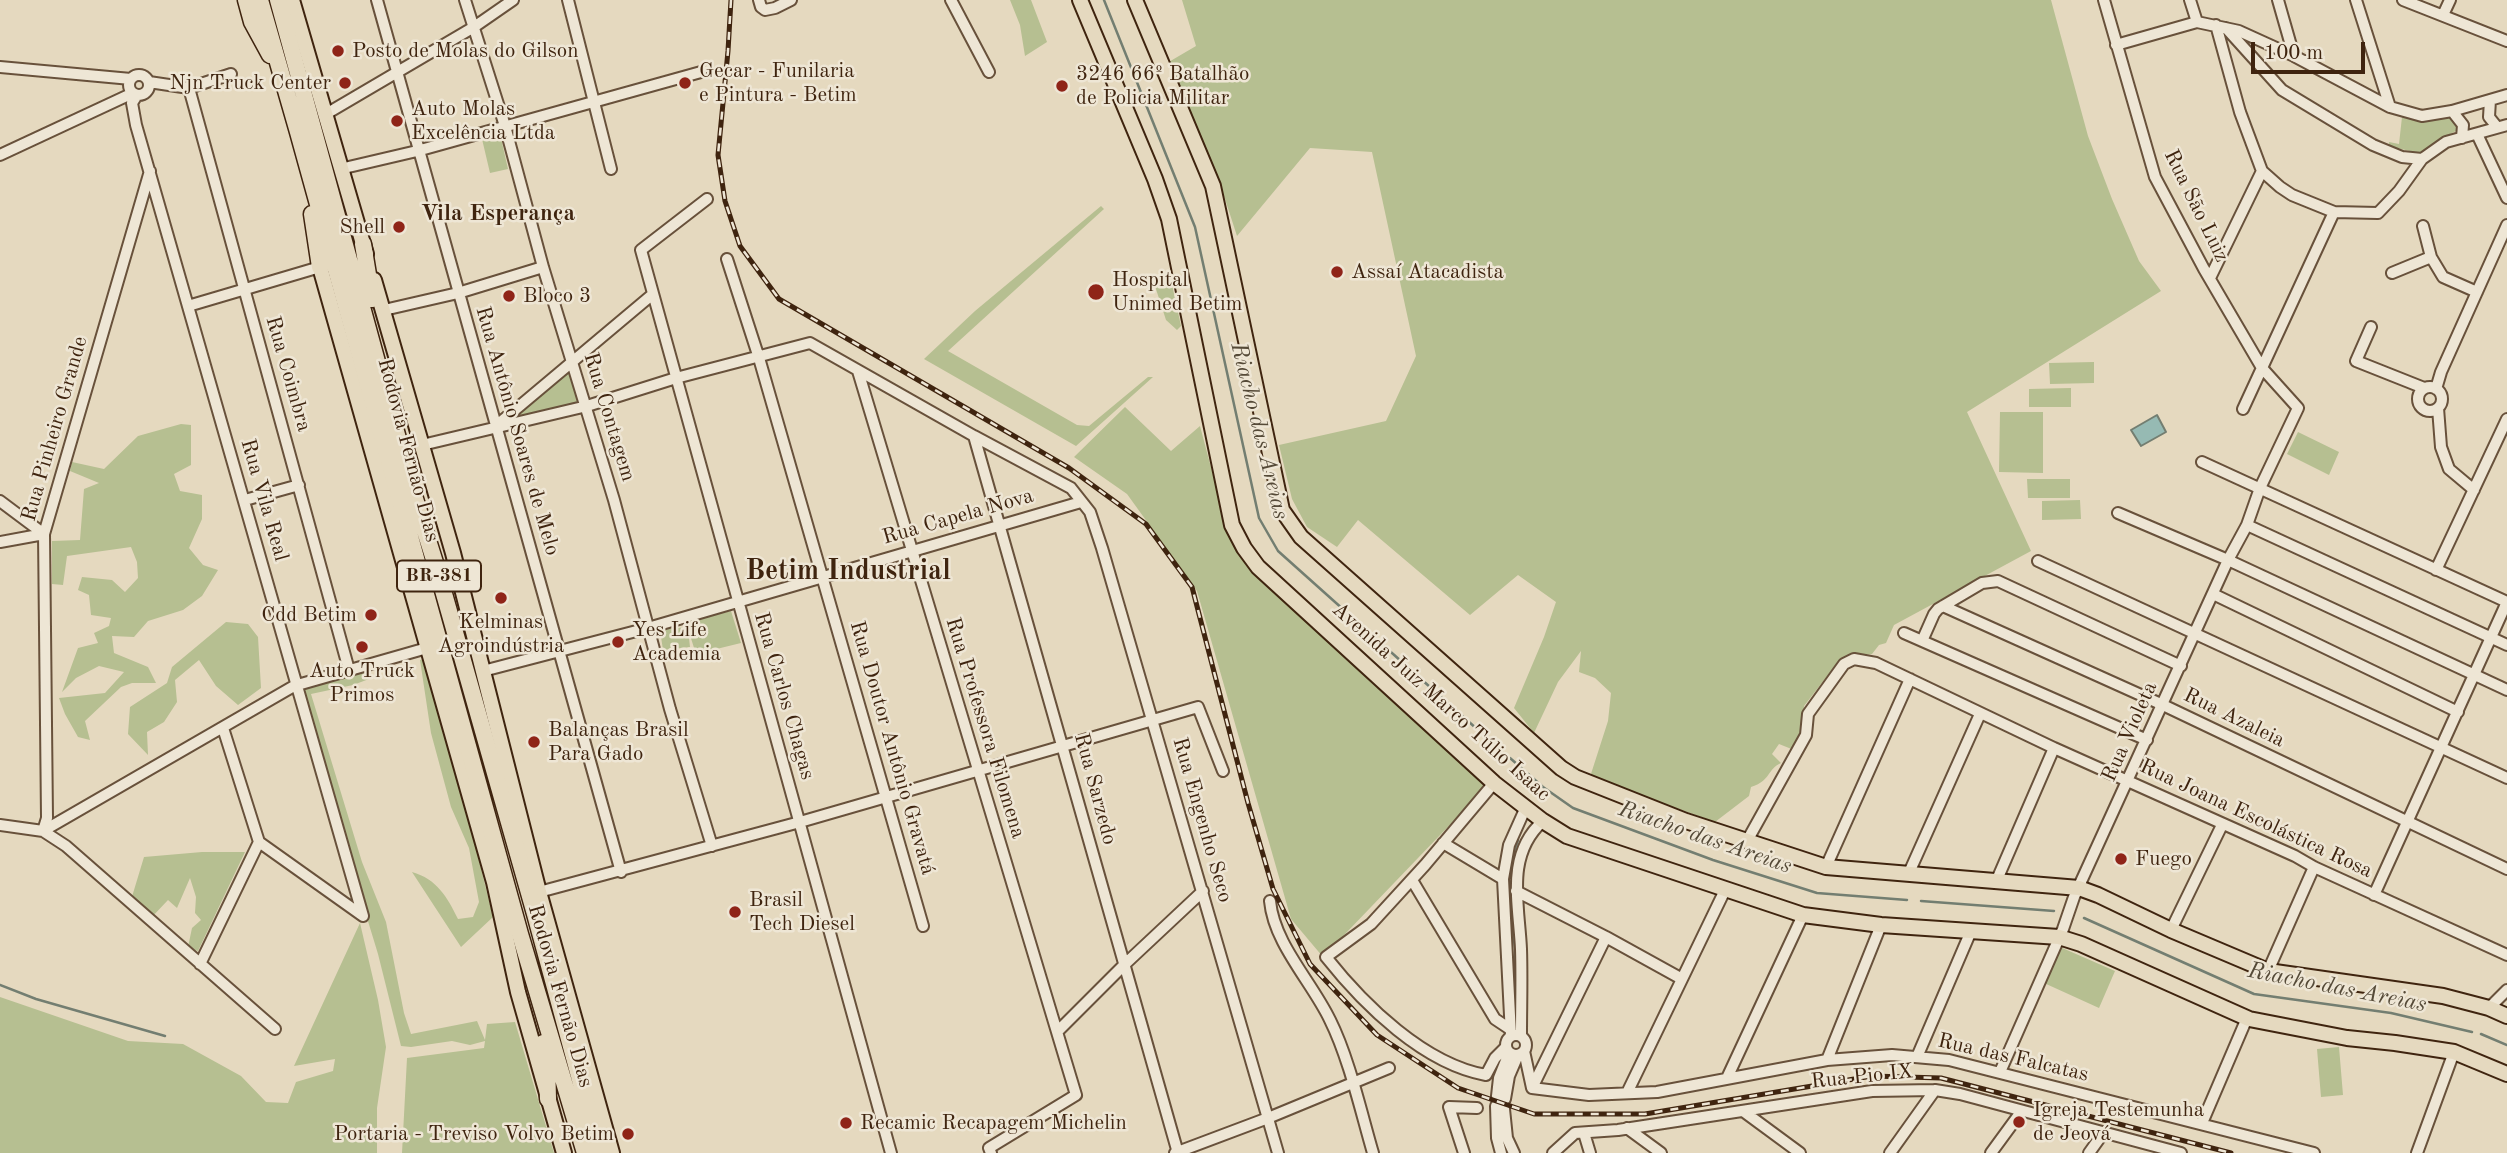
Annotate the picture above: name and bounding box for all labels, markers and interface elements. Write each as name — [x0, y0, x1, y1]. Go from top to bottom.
scale bar — [2255, 28, 2369, 72]
place label: Posto de Molas do Gilson — [352, 38, 579, 64]
marker: Posto de Molas do Gilson — [330, 43, 346, 59]
text: 100 m — [2264, 43, 2323, 64]
place label: Gecar - Funilaria e Pintura - Betim — [699, 58, 857, 108]
place label: 3246 66º Batalhão de Policia Militar — [1076, 61, 1249, 111]
place label: Njn Truck Center — [169, 70, 331, 96]
marker: Njn Truck Center — [337, 75, 353, 91]
marker: Gecar - Funilaria e Pintura - Betim — [677, 75, 693, 91]
marker: 3246 66º Batalhão de Policia Militar — [1054, 78, 1070, 94]
place label: Auto Molas Excelência Ltda — [411, 96, 555, 146]
marker: Auto Molas Excelência Ltda — [389, 113, 405, 129]
street label: Rua São Luiz — [2158, 145, 2234, 267]
district label: Vila Esperança — [421, 200, 575, 228]
place label: Shell — [340, 214, 385, 240]
marker: Shell — [391, 219, 407, 235]
place label: Assaí Atacadista — [1351, 259, 1504, 285]
marker: Assaí Atacadista — [1329, 264, 1345, 280]
place label: Hospital Unimed Betim — [1112, 267, 1242, 317]
marker: Hospital Unimed Betim — [1086, 282, 1106, 302]
place label: Bloco 3 — [523, 283, 591, 309]
marker: Bloco 3 — [501, 288, 517, 304]
street label: Rua Antônio Soares de Melo — [469, 304, 565, 558]
street label: Rua Coimbra — [259, 313, 317, 435]
street label: Rua Pinheiro Grande — [16, 333, 94, 525]
water label: Riacho das Areias — [1224, 340, 1294, 522]
street label: Rua Contagem — [577, 349, 641, 485]
street label: Rodovia Fernão Dias — [371, 355, 445, 545]
street label: Rua Vila Real — [235, 436, 293, 564]
street label: Rua Capela Nova — [880, 483, 1036, 551]
district label: Betim Industrial — [745, 555, 951, 589]
road number: BR-381 — [397, 561, 481, 592]
marker: Kelminas Agroindústria — [493, 590, 509, 606]
street label: Avenida Juiz Marco Túlio Isaac — [1327, 597, 1555, 807]
place label: Cdd Betim — [261, 602, 357, 628]
marker: Cdd Betim — [363, 607, 379, 623]
place label: Kelminas Agroindústria — [438, 609, 564, 659]
street label: Rua Carlos Chagas — [748, 609, 820, 783]
street label: Rua Professora Filomena — [939, 614, 1031, 842]
place label: Yes Life Academia — [632, 617, 721, 667]
street label: Rua Doutor Antônio Gravatá — [844, 618, 940, 878]
marker: Yes Life Academia — [610, 634, 626, 650]
marker: Auto Truck Primos — [354, 639, 370, 655]
place label: Auto Truck Primos — [309, 658, 415, 708]
street label: Rua Violeta — [2097, 678, 2163, 786]
street label: Rua Azaleia — [2179, 683, 2289, 753]
place label: Balanças Brasil Para Gado — [548, 717, 689, 767]
street label: Rua Sarzedo — [1068, 730, 1122, 848]
marker: Balanças Brasil Para Gado — [526, 734, 542, 750]
street label: Rua Engenho Seco — [1166, 735, 1238, 905]
street label: Rua Joana Escolástica Rosa — [2136, 754, 2376, 884]
water label: Riacho das Areias — [1615, 795, 1795, 881]
place label: Fuego — [2135, 846, 2192, 872]
marker: Fuego — [2113, 851, 2129, 867]
place label: Brasil Tech Diesel — [749, 887, 855, 937]
street label: Rodovia Fernão Dias — [522, 901, 598, 1091]
marker: Brasil Tech Diesel — [727, 904, 743, 920]
water label: Riacho das Areias — [2245, 957, 2429, 1019]
street label: Rua das Falcatas — [1935, 1028, 2091, 1088]
street label: Rua Pio IX — [1810, 1059, 1914, 1095]
place label: Igreja Testemunha de Jeová — [2033, 1097, 2204, 1147]
place label: Recamic Recapagem Michelin — [860, 1110, 1127, 1136]
marker: Igreja Testemunha de Jeová — [2011, 1114, 2027, 1130]
marker: Recamic Recapagem Michelin — [838, 1115, 854, 1131]
place label: Portaria - Treviso Volvo Betim — [334, 1121, 614, 1147]
marker: Portaria - Treviso Volvo Betim — [620, 1126, 636, 1142]

